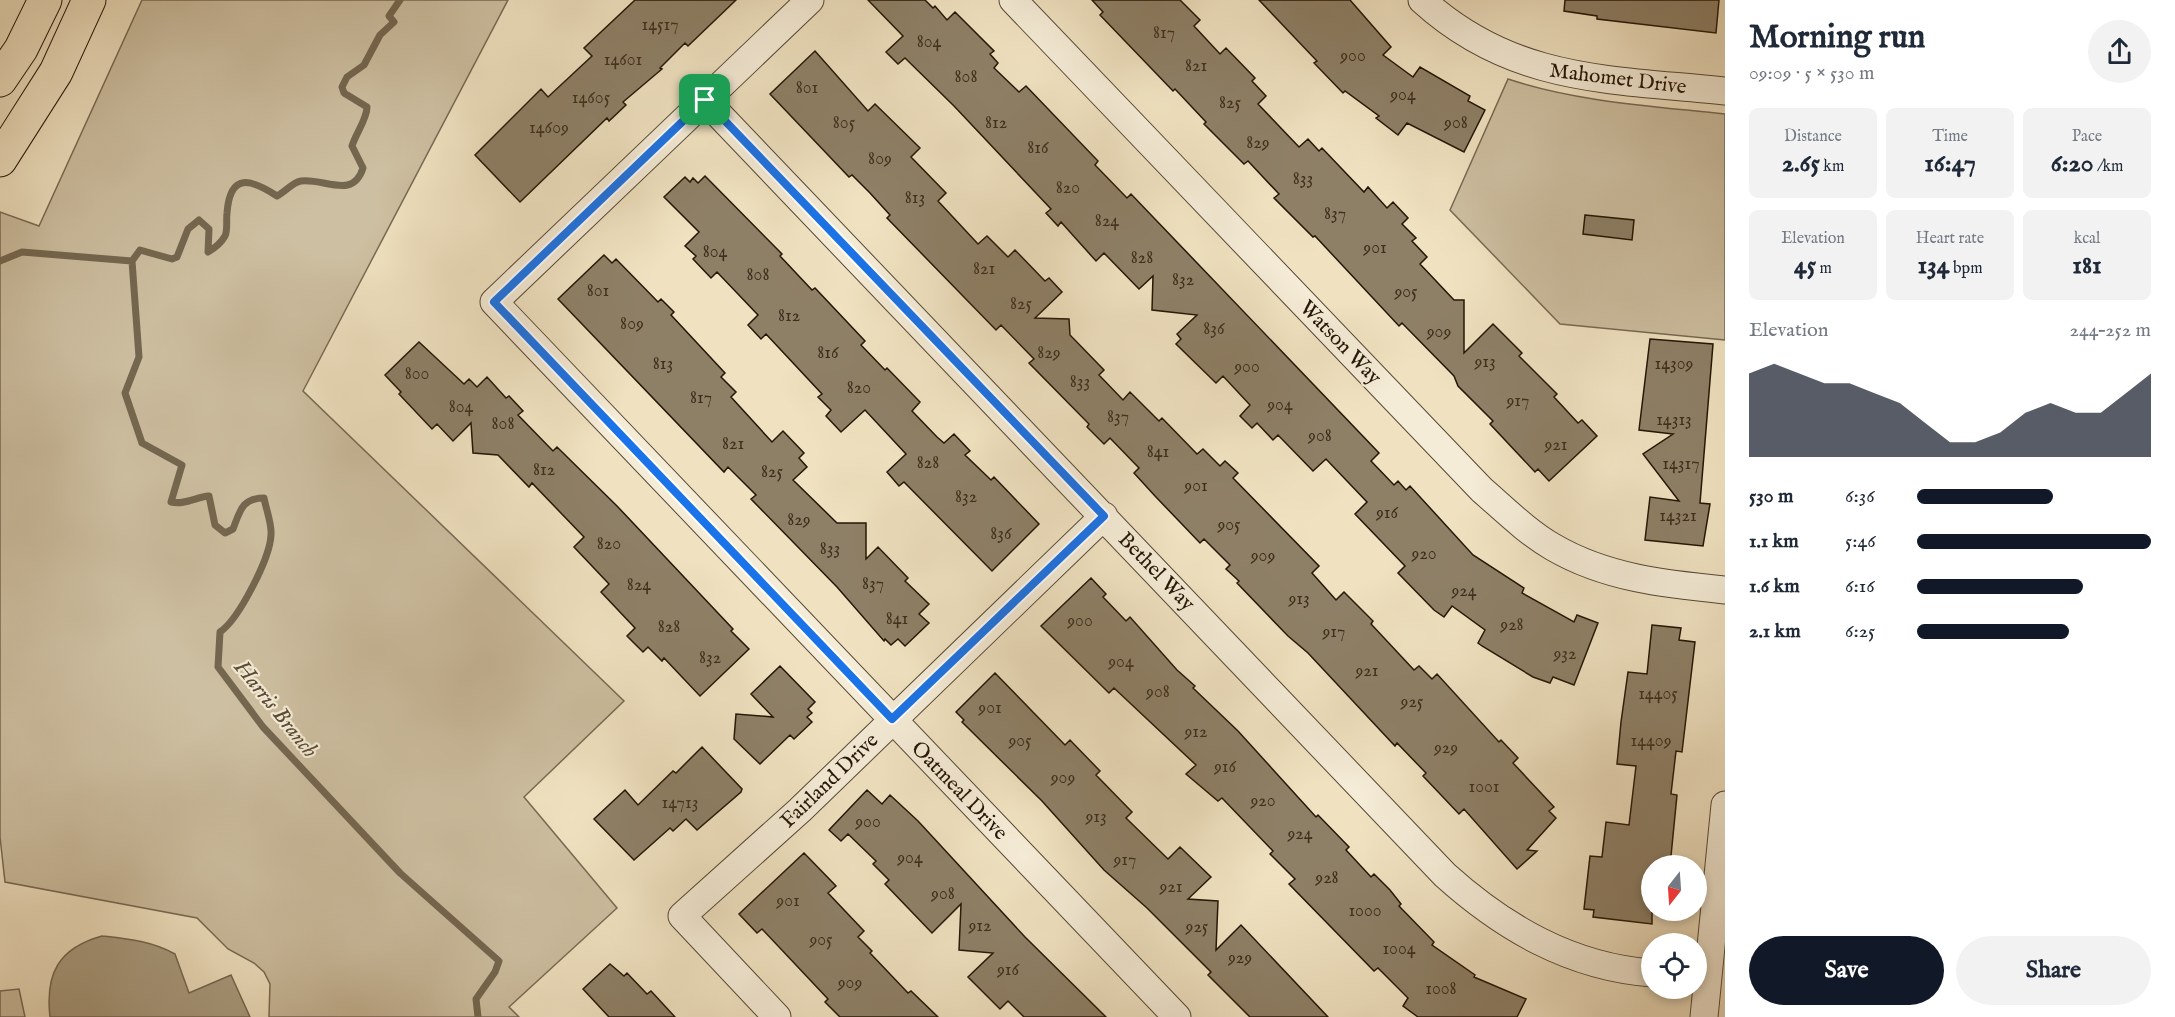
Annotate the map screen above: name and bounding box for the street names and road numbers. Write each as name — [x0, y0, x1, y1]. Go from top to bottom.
street label: Mahomet Drive — [1548, 58, 1688, 101]
street label: Watson Way — [1293, 295, 1387, 391]
street label: Bethel Way — [1112, 527, 1201, 618]
street label: Fairland Drive — [775, 727, 885, 835]
street label: Oatmeal Drive — [905, 736, 1013, 847]

